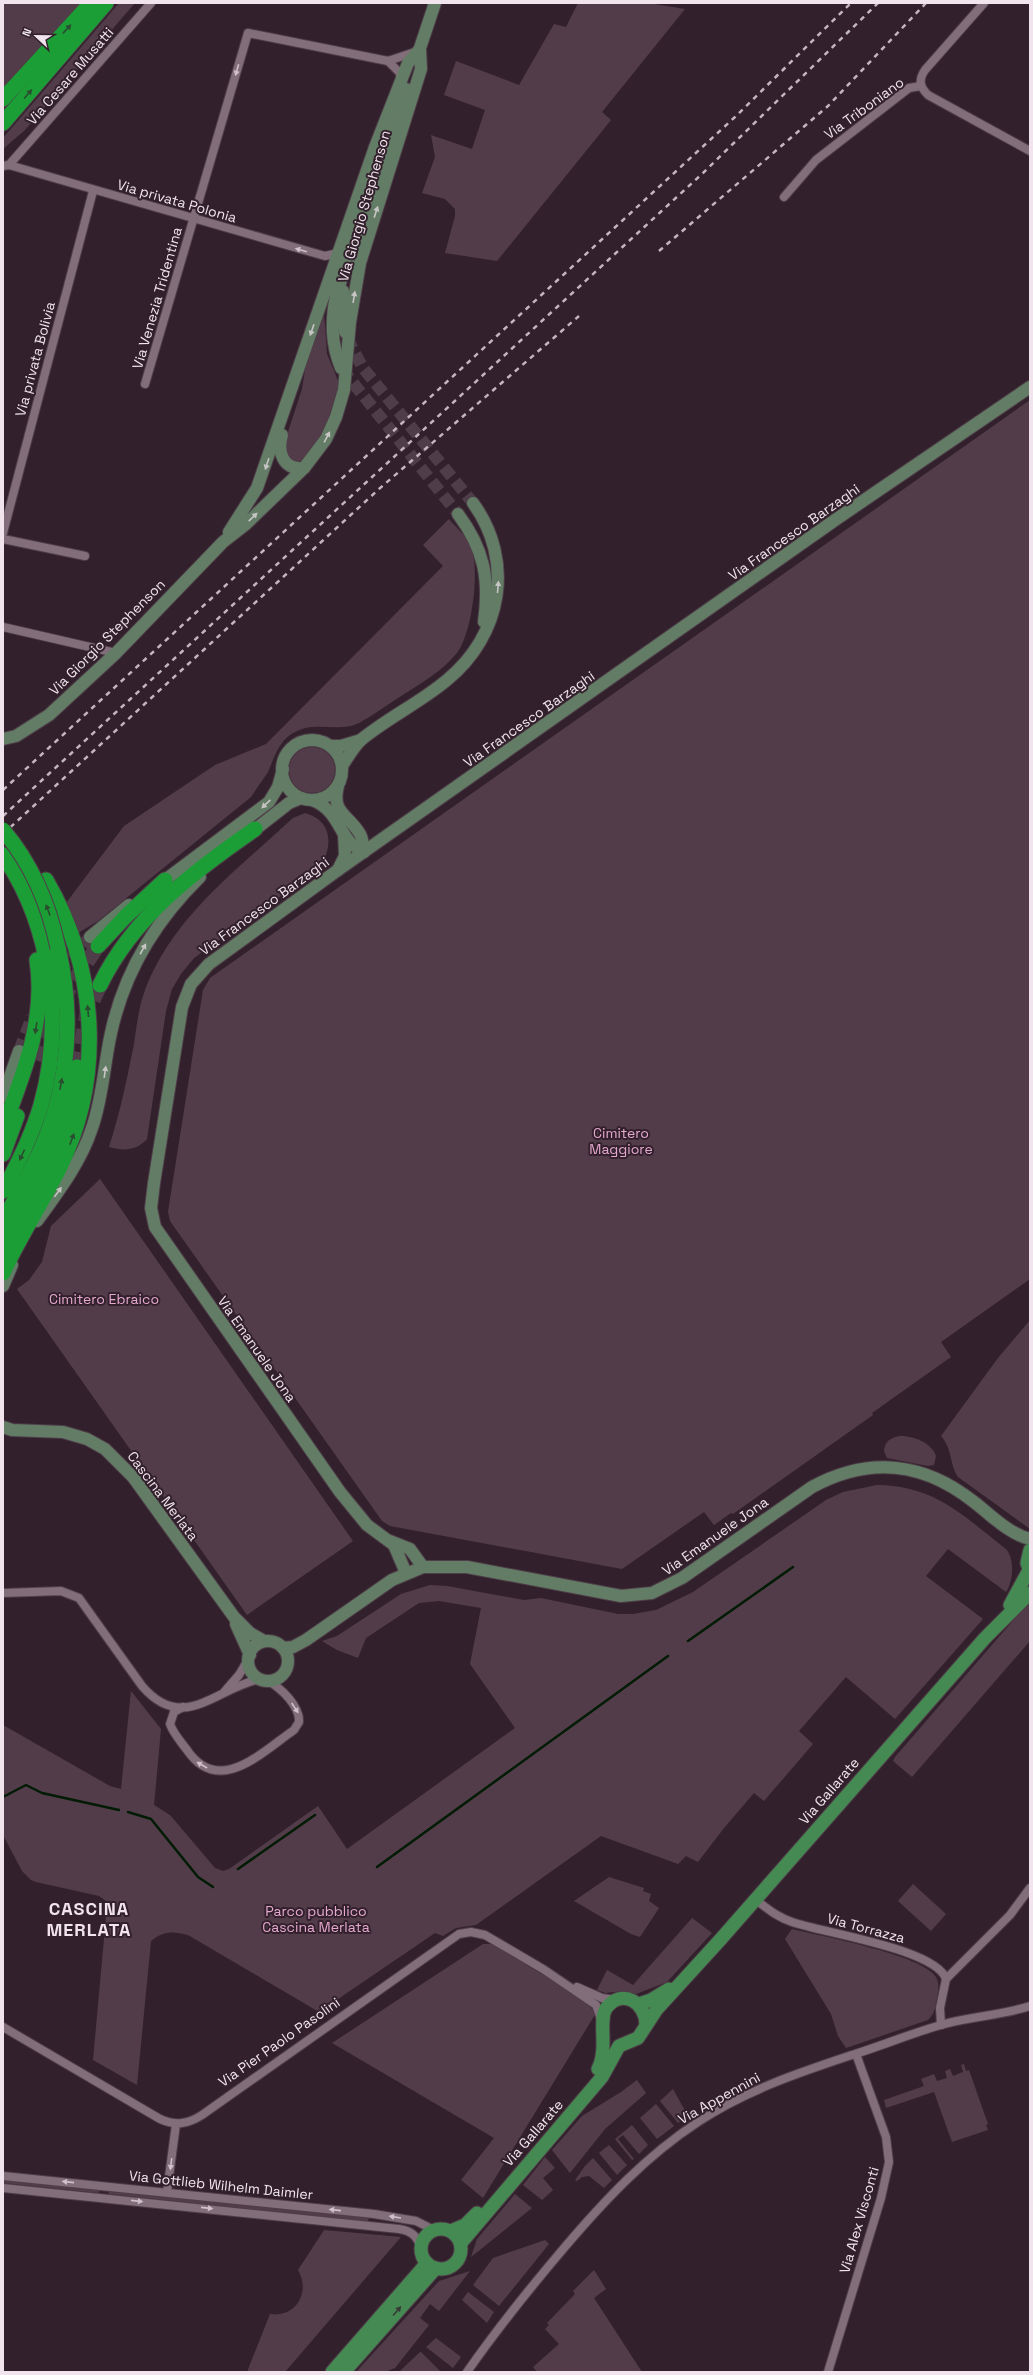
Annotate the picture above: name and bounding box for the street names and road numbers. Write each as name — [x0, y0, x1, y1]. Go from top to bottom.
street label: Via Cesare Musatti — [23, 23, 117, 129]
street label: Via Triboniano — [821, 73, 907, 143]
street label: Via Giorgio Stephenson — [334, 128, 394, 284]
street label: Via privata Polonia — [115, 175, 239, 227]
street label: Via Venezia Tridentina — [128, 225, 186, 371]
street label: Via privata Bolivia — [11, 300, 59, 418]
street label: Via Francesco Barzaghi — [725, 480, 863, 584]
street label: Via Giorgio Stephenson — [45, 575, 169, 699]
street label: Via Francesco Barzaghi — [460, 667, 598, 771]
street label: Via Francesco Barzaghi — [195, 853, 333, 959]
street label: Via Emanuele Jona — [214, 1292, 300, 1406]
street label: Cascina Merlata — [123, 1448, 203, 1544]
street label: Via Emanuele Jona — [658, 1493, 772, 1579]
street label: Via Gallarate — [795, 1754, 863, 1828]
street label: Via Torrazza — [825, 1909, 907, 1947]
street label: Via Pier Paolo Pasolini — [215, 1993, 343, 2091]
street label: Via Appennini — [675, 2068, 763, 2128]
street label: Via Gallarate — [499, 2096, 567, 2170]
street label: Via Alex Visconti — [835, 2165, 883, 2275]
street label: Via Gottlieb Wilhelm Daimler — [128, 2166, 314, 2204]

